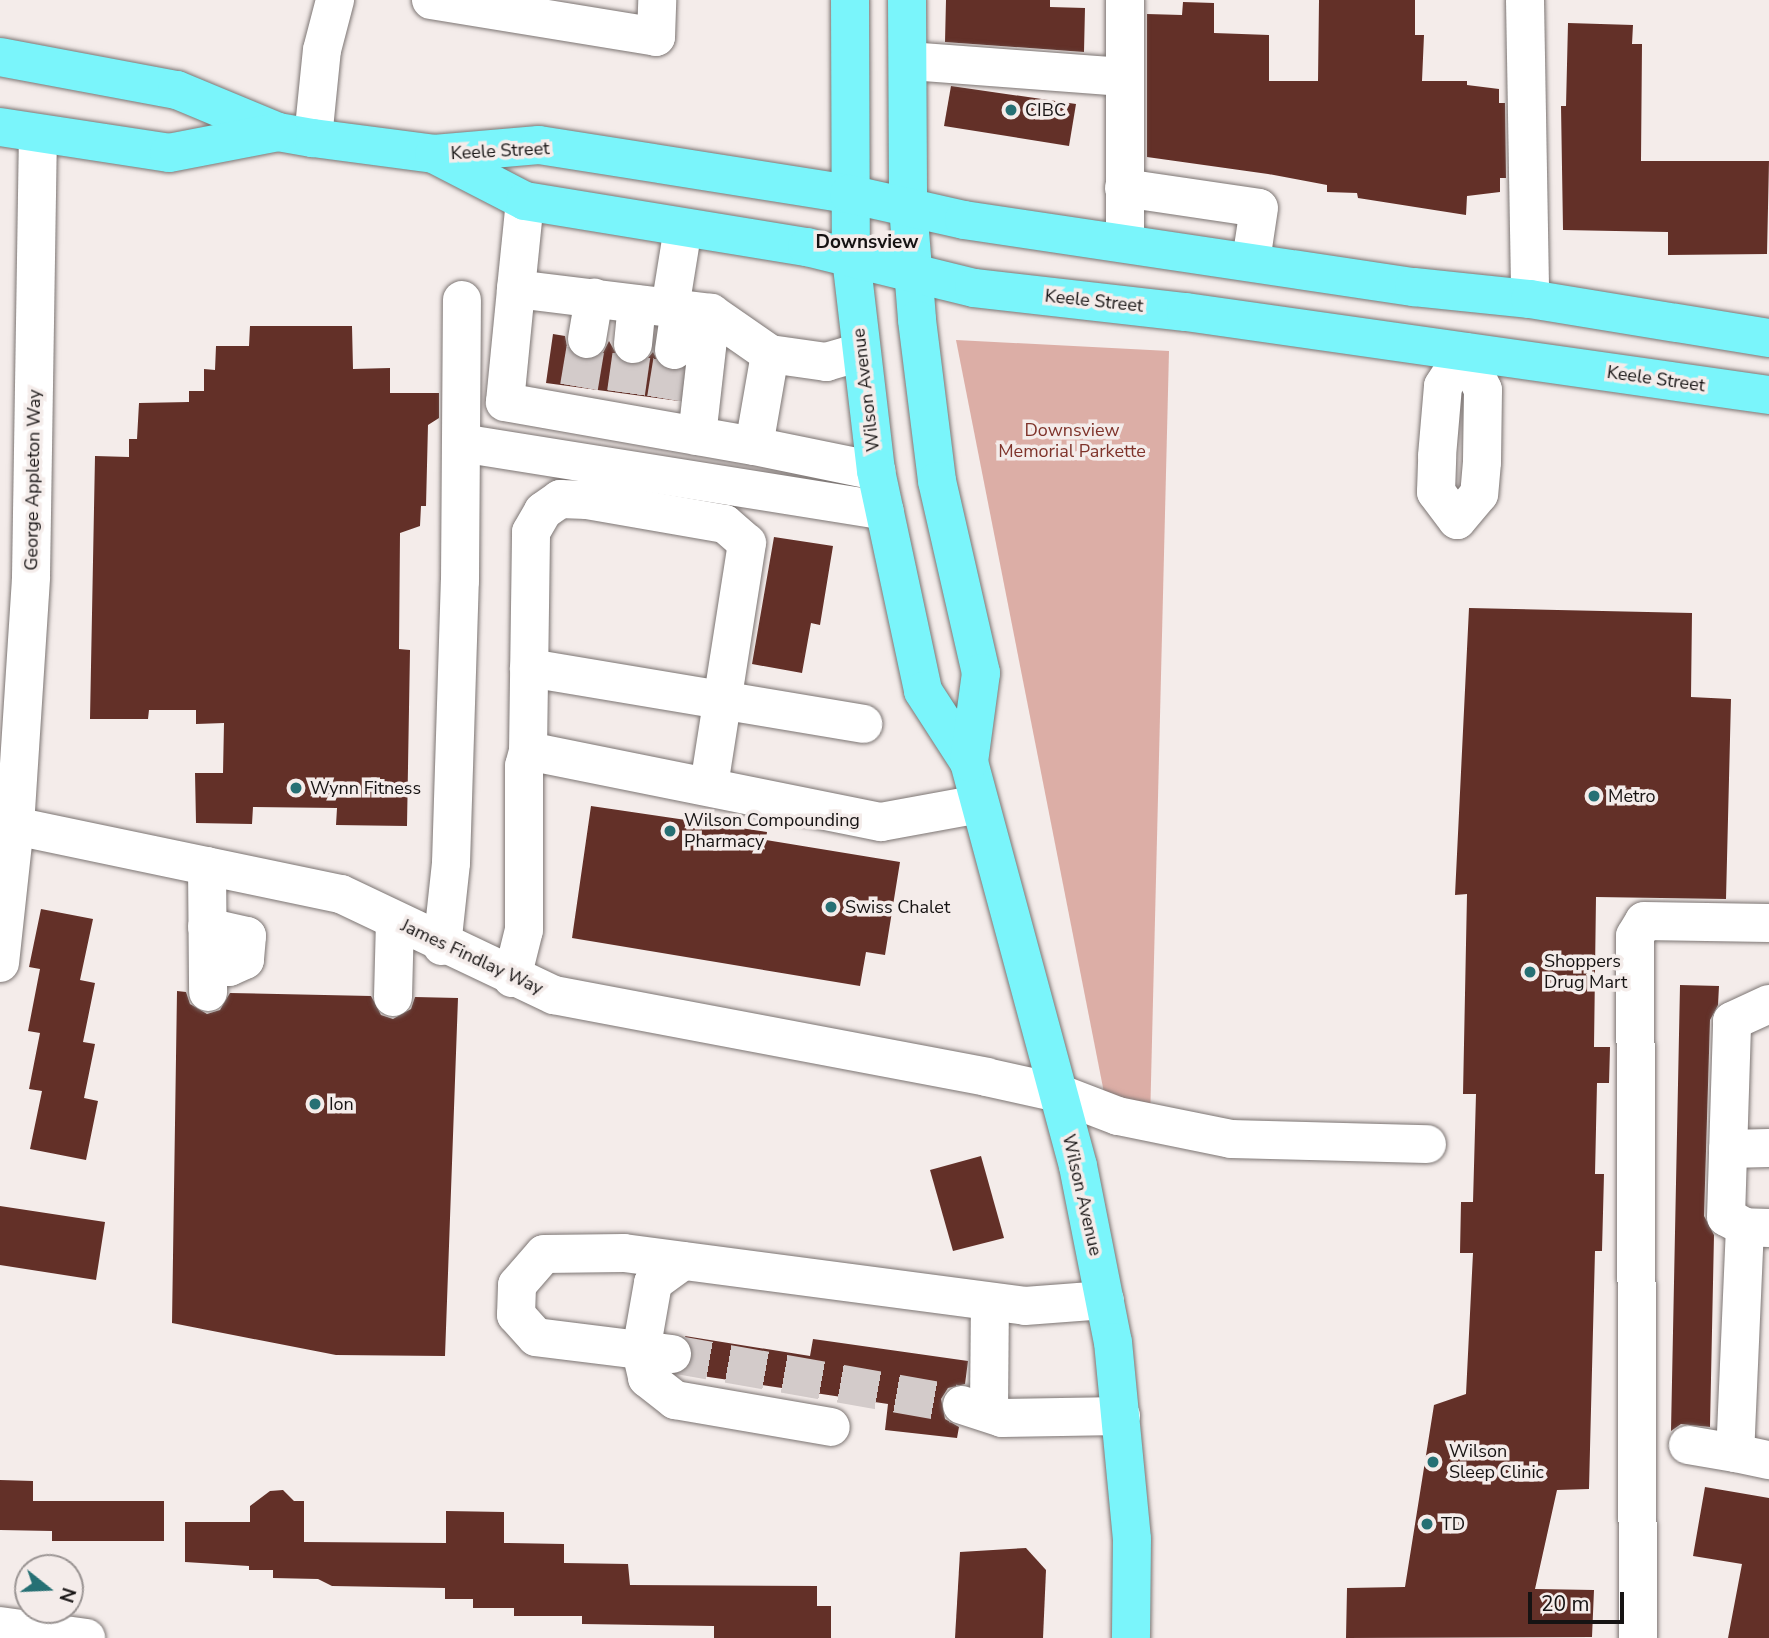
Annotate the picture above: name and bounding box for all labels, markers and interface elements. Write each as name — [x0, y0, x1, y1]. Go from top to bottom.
place label: CIBC — [1025, 99, 1066, 121]
marker: CIBC — [1003, 102, 1019, 118]
street label: Keele Street — [450, 138, 550, 164]
district label: Downsview — [816, 232, 918, 254]
street label: Keele Street — [1044, 285, 1144, 317]
street label: Wilson Avenue — [848, 327, 884, 453]
street label: Keele Street — [1606, 361, 1706, 397]
street label: George Appleton Way — [21, 389, 45, 571]
park label: Downsview Memorial Parkette — [998, 420, 1146, 462]
place label: Wynn Fitness — [310, 777, 421, 799]
marker: Wynn Fitness — [288, 780, 304, 796]
place label: Metro — [1608, 785, 1656, 807]
marker: Metro — [1586, 788, 1602, 804]
place label: Wilson Compounding Pharmacy — [684, 810, 860, 852]
marker: Wilson Compounding Pharmacy — [662, 823, 678, 839]
place label: Swiss Chalet — [845, 896, 950, 918]
marker: Swiss Chalet — [823, 899, 839, 915]
street label: James Findlay Way — [397, 915, 547, 999]
place label: Shoppers Drug Mart — [1544, 951, 1627, 993]
marker: Shoppers Drug Mart — [1522, 964, 1538, 980]
place label: Ion — [329, 1093, 354, 1115]
marker: Ion — [307, 1096, 323, 1112]
street label: Wilson Avenue — [1058, 1132, 1106, 1258]
place label: Wilson Sleep Clinic — [1449, 1441, 1544, 1484]
marker: Wilson Sleep Clinic — [1423, 1452, 1443, 1472]
place label: TD — [1441, 1513, 1465, 1535]
marker: TD — [1419, 1516, 1435, 1532]
north arrow — [14, 1554, 84, 1624]
scale bar — [1531, 1578, 1627, 1622]
text: N — [53, 1584, 82, 1606]
text: 20 m — [1541, 1590, 1590, 1618]

